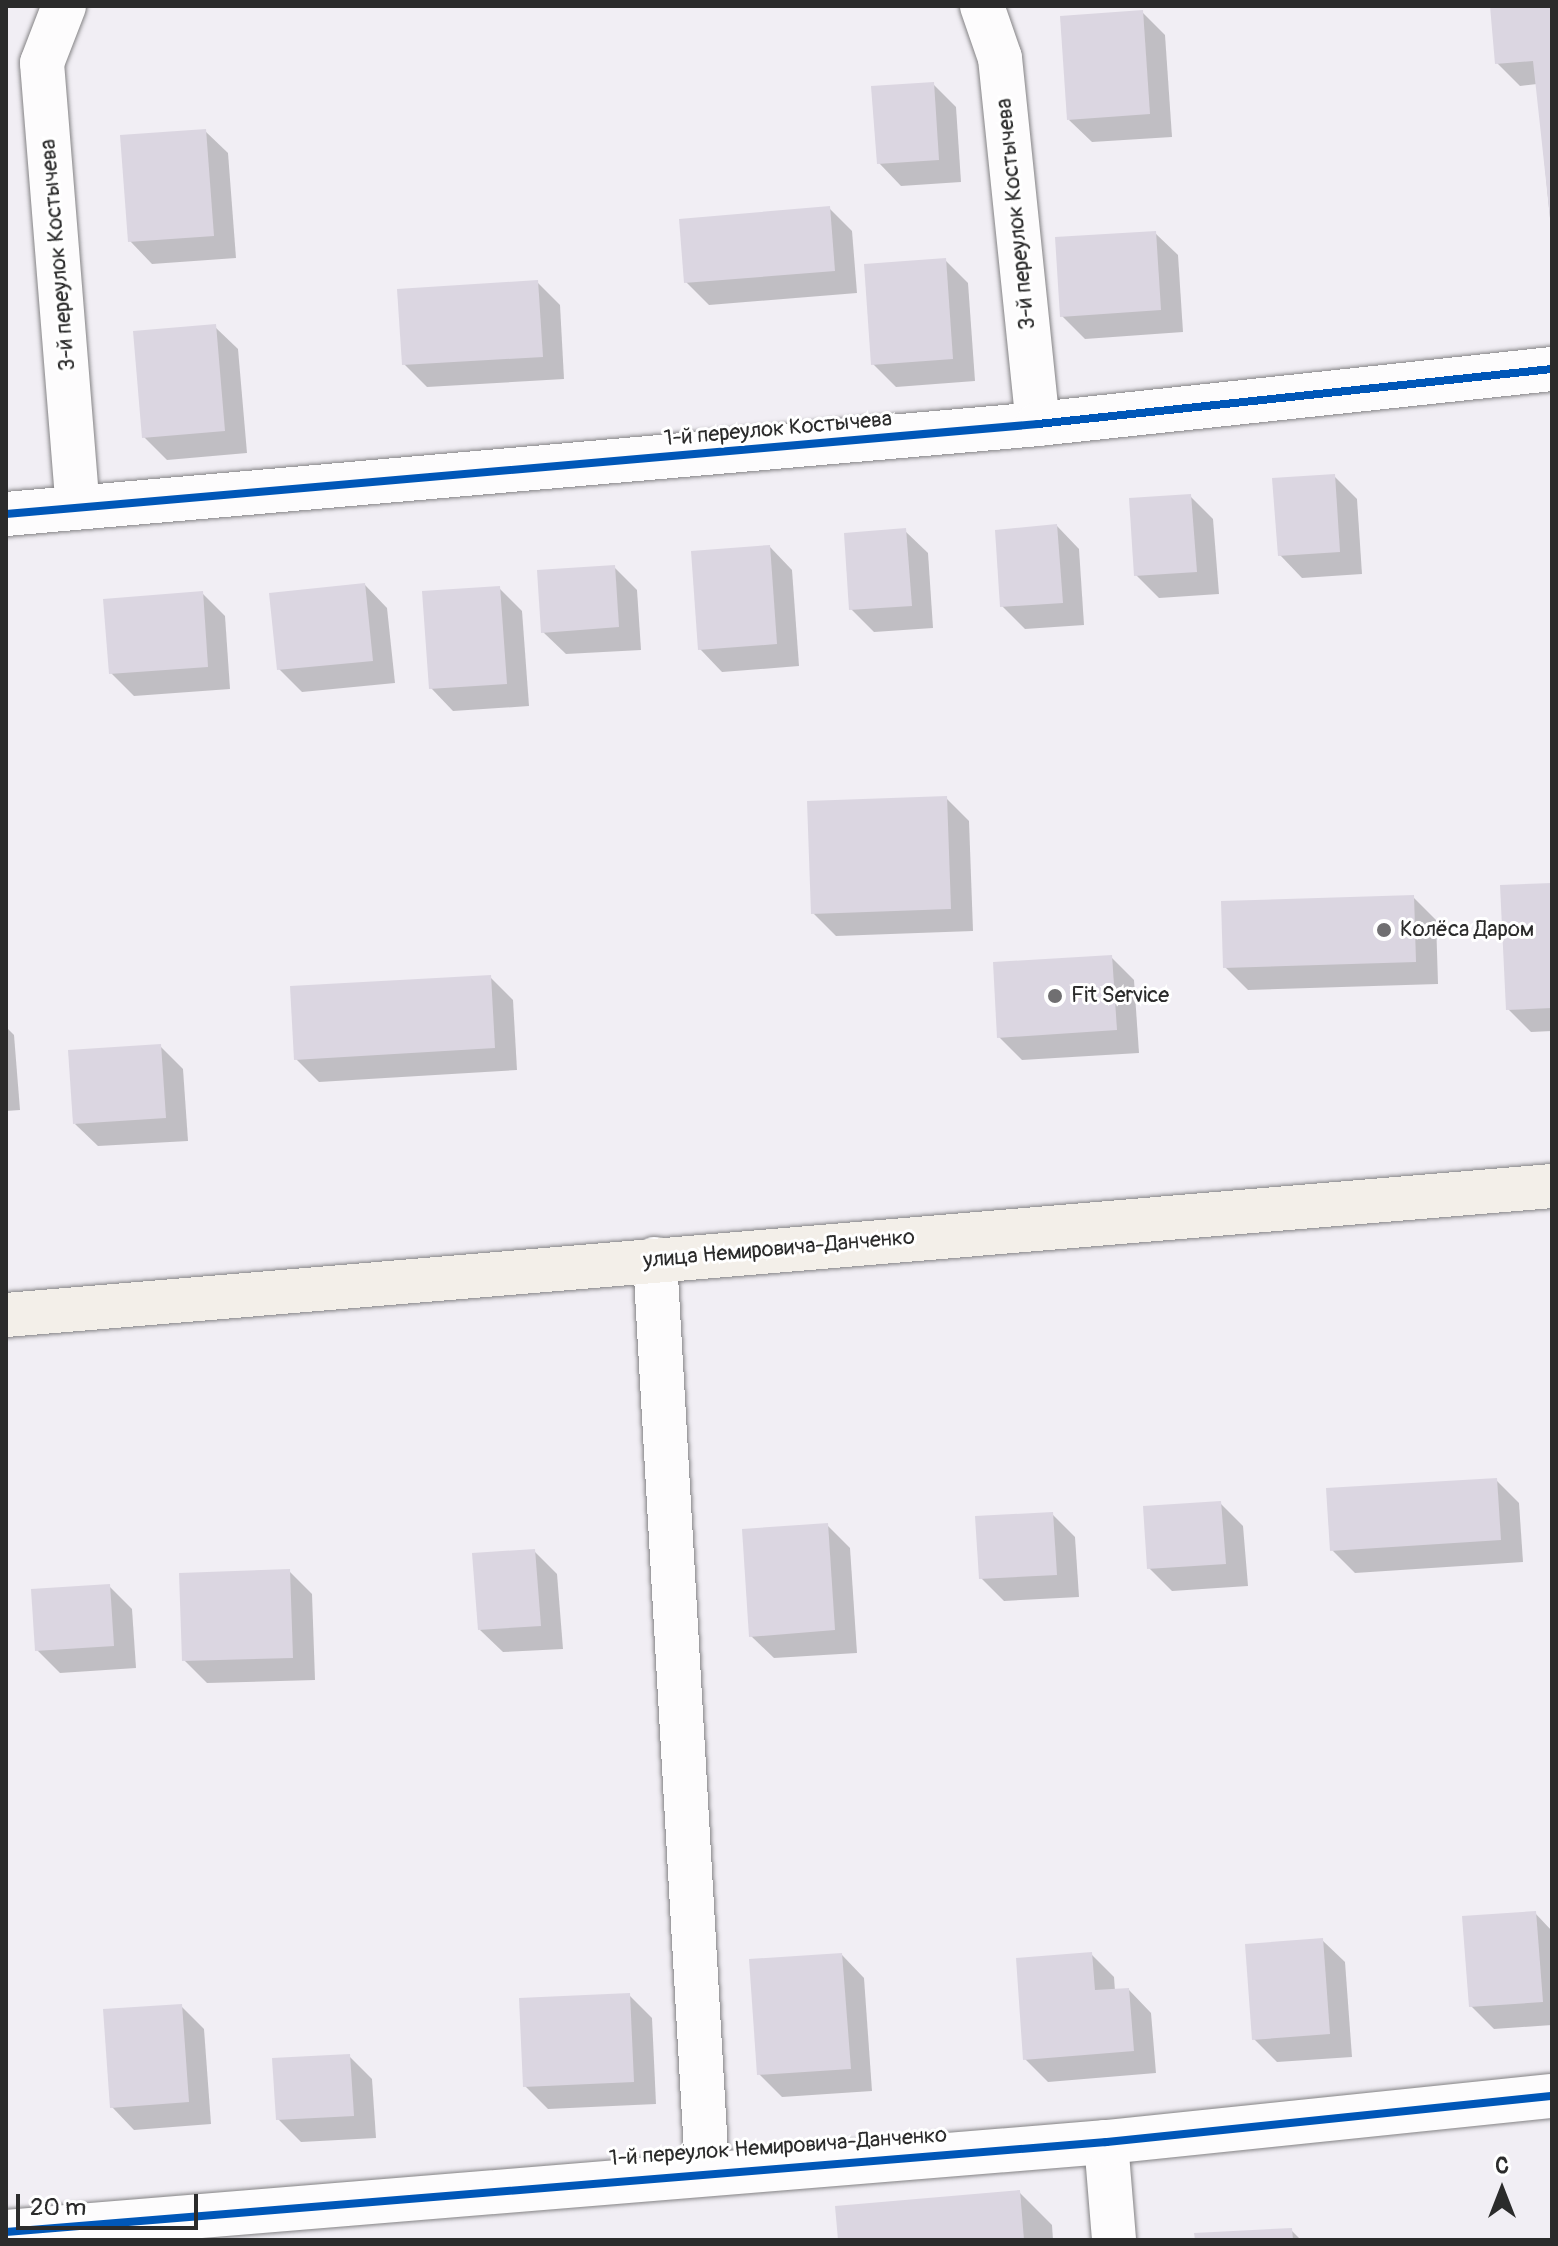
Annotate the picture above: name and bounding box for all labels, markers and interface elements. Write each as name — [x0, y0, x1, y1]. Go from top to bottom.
street label: 3-й переулок Костычева — [991, 97, 1041, 331]
street label: 3-й переулок Костычева — [35, 138, 81, 372]
street label: 1-й переулок Костычева — [663, 406, 893, 452]
place label: Колёса Даром — [1400, 917, 1534, 943]
marker: Колёса Даром — [1375, 921, 1393, 939]
place label: Fit Service — [1071, 983, 1169, 1009]
marker: Fit Service — [1046, 987, 1064, 1005]
street label: улица Немировича-Данченко — [642, 1224, 916, 1274]
street label: 1-й переулок Немировича-Данченко — [608, 2122, 948, 2172]
north arrow — [1462, 2150, 1542, 2230]
text: С — [1495, 2152, 1509, 2180]
scale bar — [20, 2178, 202, 2228]
text: 20 m — [30, 2193, 86, 2222]

